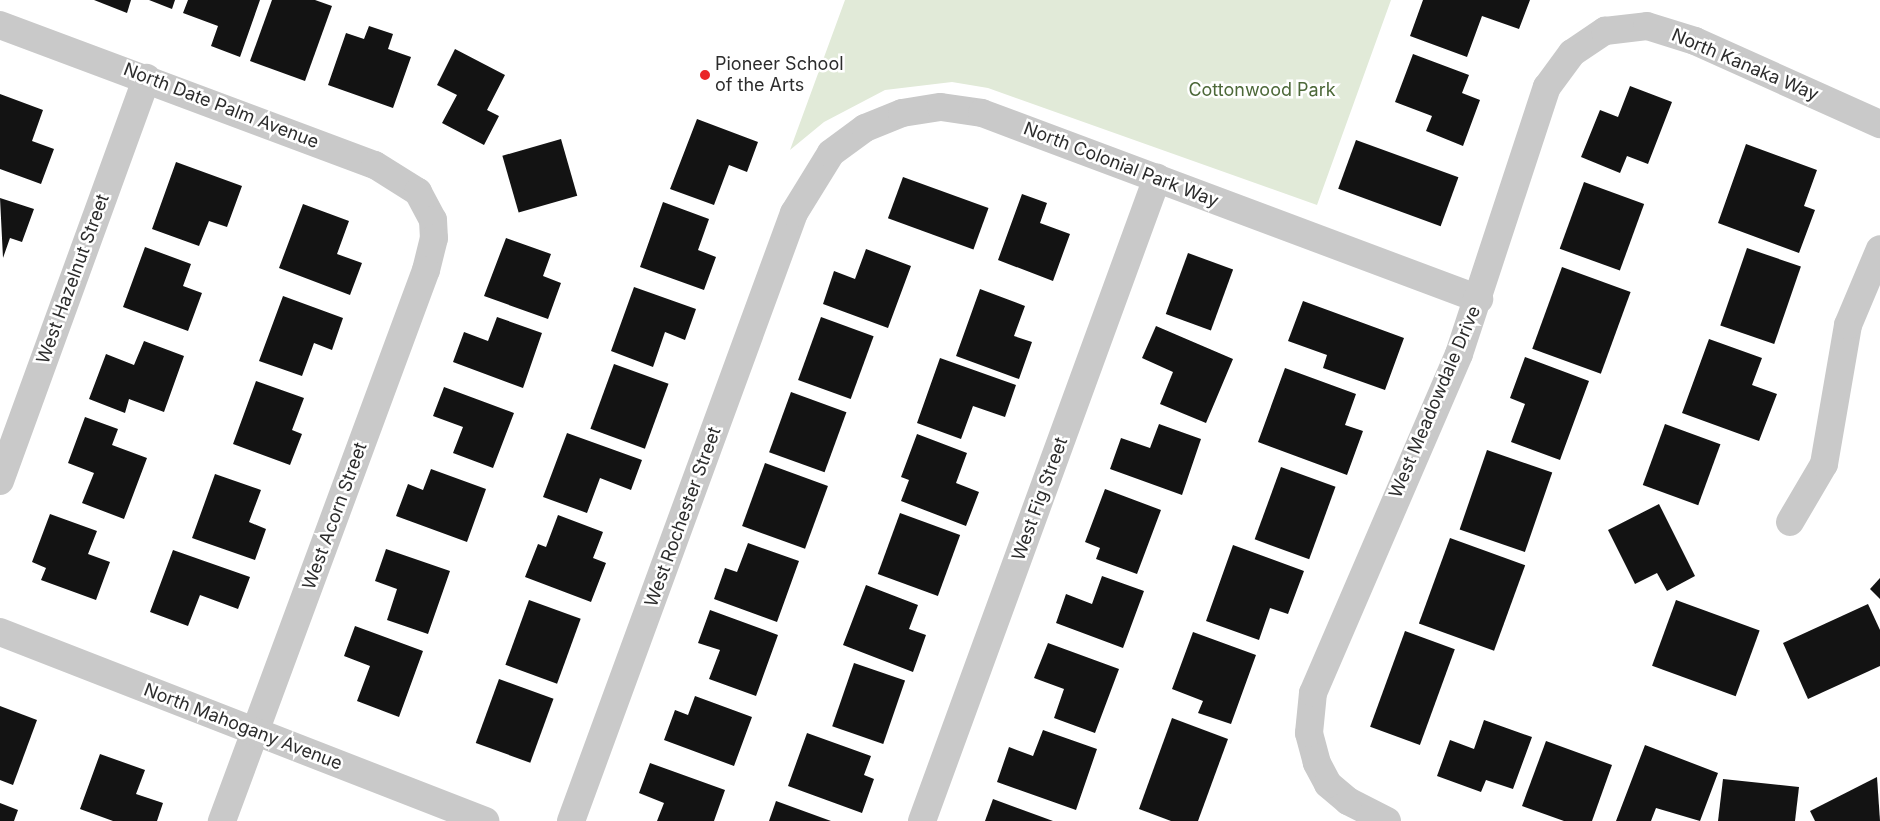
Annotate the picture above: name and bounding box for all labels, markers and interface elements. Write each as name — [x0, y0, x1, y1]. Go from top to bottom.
street label: North Kanaka Way — [1668, 24, 1822, 106]
place label: Pioneer School of the Arts — [715, 54, 844, 96]
street label: North Date Palm Avenue — [120, 59, 322, 153]
marker: Pioneer School of the Arts — [699, 69, 711, 81]
park label: Cottonwood Park — [1188, 79, 1336, 101]
street label: North Colonial Park Way — [1020, 118, 1222, 212]
street label: West Hazelnut Street — [32, 191, 114, 367]
street label: West Meadowdale Drive — [1385, 303, 1485, 501]
street label: West Rochester Street — [640, 424, 726, 610]
street label: West Fig Street — [1008, 434, 1072, 564]
street label: West Acorn Street — [298, 440, 372, 592]
street label: North Mahogany Avenue — [141, 679, 345, 775]

